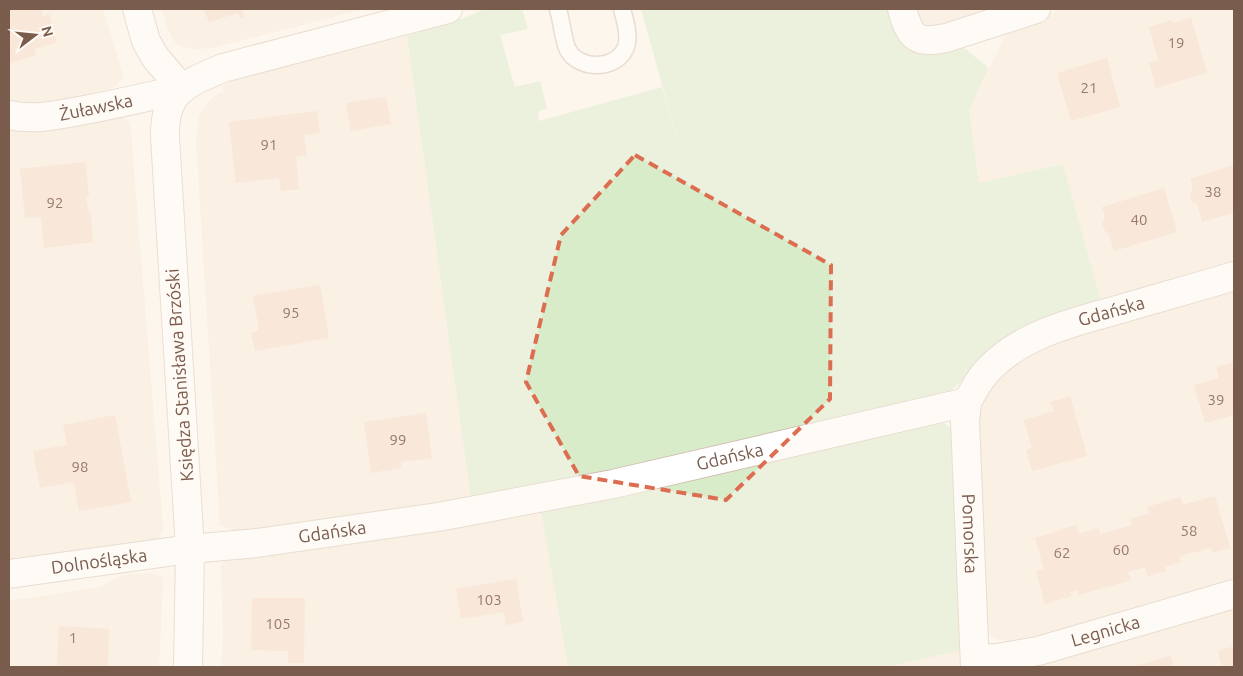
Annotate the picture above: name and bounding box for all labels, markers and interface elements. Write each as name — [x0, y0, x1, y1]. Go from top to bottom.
north arrow — [10, 10, 60, 60]
text: N — [38, 24, 57, 39]
house number: 19 — [1168, 34, 1184, 51]
house number: 21 — [1081, 79, 1097, 96]
street label: Żuławska — [58, 89, 134, 124]
house number: 91 — [261, 136, 277, 153]
house number: 38 — [1205, 183, 1221, 200]
house number: 92 — [47, 194, 63, 211]
house number: 40 — [1131, 211, 1147, 228]
street label: Księdza Stanisława Brzóski — [162, 268, 196, 482]
street label: Gdańska — [1075, 292, 1147, 329]
house number: 95 — [283, 304, 299, 321]
house number: 39 — [1208, 391, 1224, 408]
house number: 99 — [390, 431, 406, 448]
street label: Gdańska — [694, 438, 765, 473]
house number: 98 — [72, 458, 88, 475]
street label: Pomorska — [959, 493, 982, 574]
street label: Gdańska — [297, 516, 367, 546]
house number: 58 — [1181, 522, 1197, 539]
house number: 60 — [1113, 541, 1129, 558]
street label: Dolnośląska — [50, 544, 148, 577]
house number: 62 — [1054, 544, 1070, 561]
house number: 103 — [476, 591, 502, 608]
street label: Legnicka — [1068, 611, 1142, 650]
house number: 105 — [265, 615, 291, 632]
house number: 1 — [69, 629, 77, 646]

